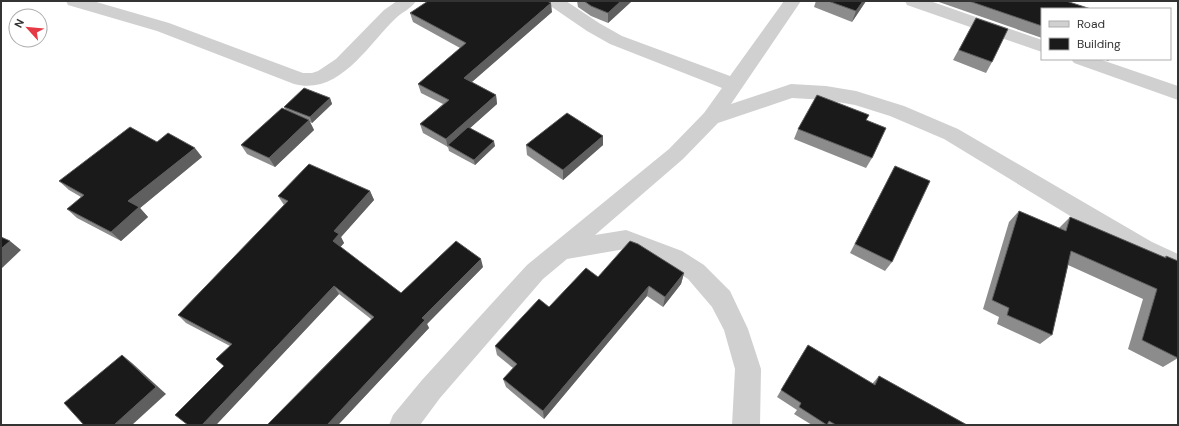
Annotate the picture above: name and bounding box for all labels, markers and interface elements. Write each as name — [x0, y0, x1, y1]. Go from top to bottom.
north arrow — [8, 8, 48, 48]
legend — [1041, 8, 1171, 60]
text: Road — [1077, 16, 1105, 32]
text: N — [11, 17, 27, 30]
text: Building — [1077, 36, 1121, 52]

